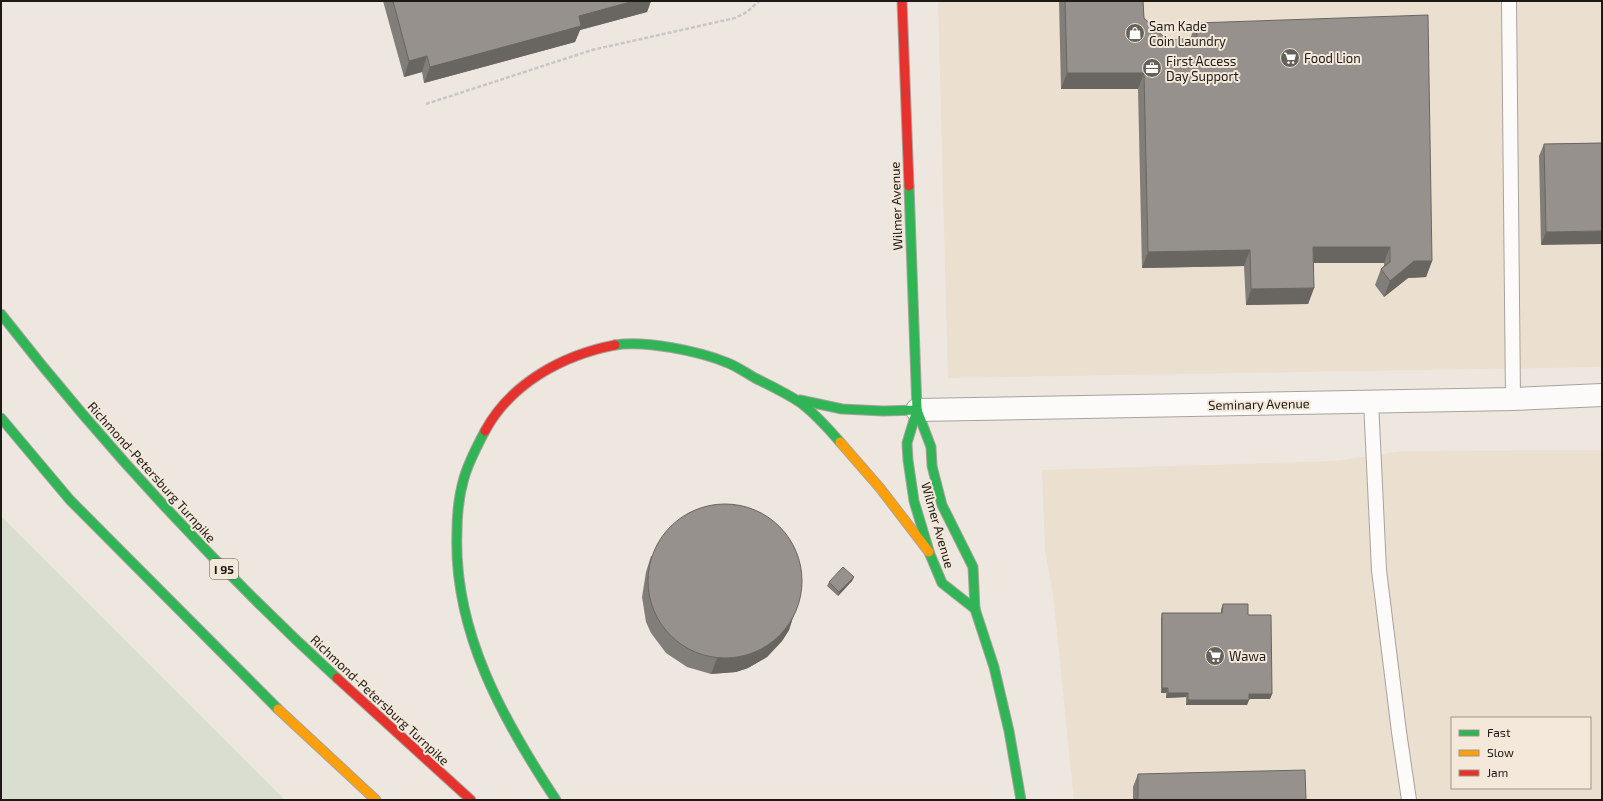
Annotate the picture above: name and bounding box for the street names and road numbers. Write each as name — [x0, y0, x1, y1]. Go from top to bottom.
street label: Wilmer Avenue — [886, 161, 906, 251]
street label: Seminary Avenue — [1208, 395, 1310, 413]
street label: Richmond-Petersburg Turnpike — [85, 398, 219, 546]
street label: Wilmer Avenue — [918, 480, 958, 570]
road number: I 95 — [210, 559, 238, 579]
street label: Richmond-Petersburg Turnpike — [307, 632, 453, 768]

